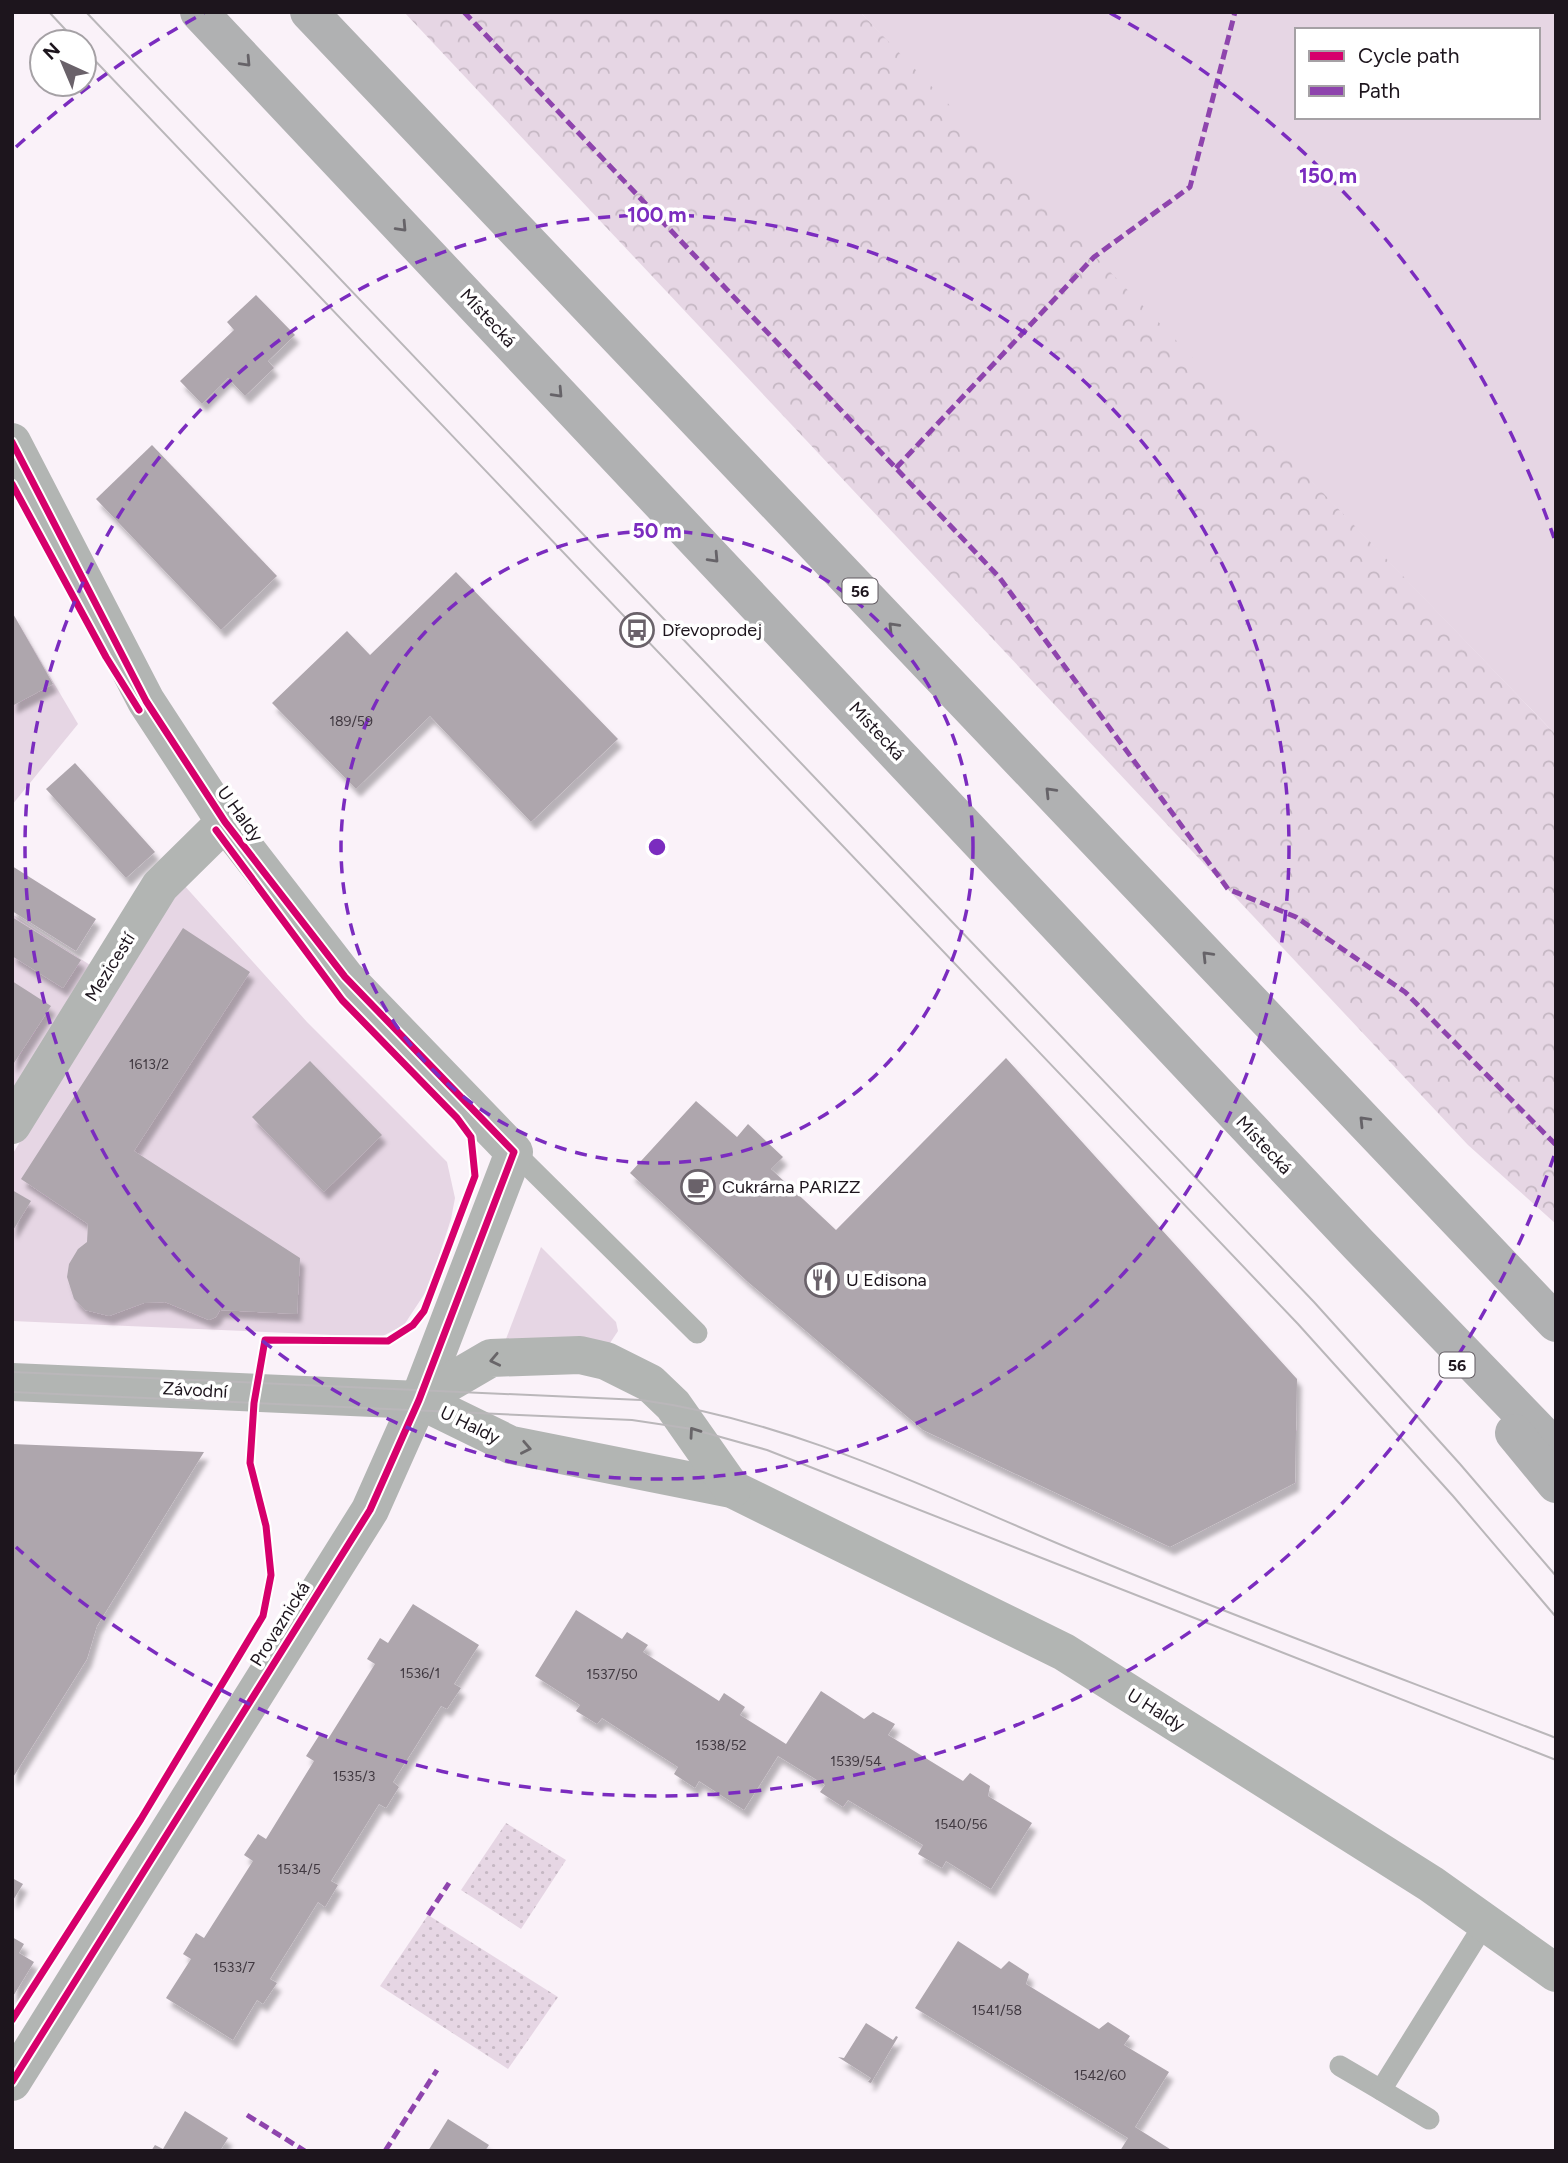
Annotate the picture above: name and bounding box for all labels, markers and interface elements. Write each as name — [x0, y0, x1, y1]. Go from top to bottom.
north arrow — [28, 28, 98, 98]
legend — [1295, 28, 1540, 119]
text: N — [38, 38, 65, 65]
text: Cycle path — [1358, 43, 1459, 68]
one-way arrow — [237, 54, 250, 67]
text: Path — [1358, 78, 1400, 103]
text: 150 m — [1299, 163, 1357, 188]
text: 100 m — [627, 202, 687, 227]
one-way arrow — [393, 219, 406, 232]
street label: Místecká — [455, 284, 521, 352]
one-way arrow — [550, 385, 562, 398]
text: 50 m — [632, 518, 682, 543]
one-way arrow — [706, 550, 719, 563]
road number: 56 — [842, 578, 878, 604]
bus stop icon: Dřevoprodej — [618, 611, 656, 649]
place label: Dřevoprodej — [662, 619, 762, 641]
one-way arrow — [889, 622, 902, 635]
street label: Místecká — [844, 697, 910, 765]
house number: 189/59 — [329, 713, 373, 730]
street label: U Haldy — [212, 782, 268, 847]
one-way arrow — [1046, 787, 1059, 800]
centre of rings — [645, 835, 669, 859]
street label: Mezicestí — [80, 928, 140, 1005]
one-way arrow — [1202, 952, 1215, 965]
house number: 1613/2 — [129, 1056, 169, 1073]
street label: Místecká — [1231, 1111, 1297, 1179]
one-way arrow — [1359, 1116, 1372, 1129]
cafe icon: Cukrárna PARIZZ — [679, 1168, 717, 1206]
place label: Cukrárna PARIZZ — [722, 1176, 861, 1198]
restaurant icon: U Edisona — [803, 1261, 841, 1299]
place label: U Edisona — [846, 1269, 927, 1291]
one-way arrow — [490, 1351, 502, 1366]
road number: 56 — [1440, 1352, 1474, 1378]
street label: Závodní — [162, 1377, 229, 1403]
street label: U Haldy — [436, 1401, 504, 1449]
one-way arrow — [690, 1427, 702, 1440]
one-way arrow — [520, 1440, 532, 1455]
street label: Provaznická — [245, 1578, 315, 1670]
house number: 1536/1 — [400, 1665, 440, 1682]
house number: 1537/50 — [586, 1666, 638, 1683]
street label: U Haldy — [1123, 1684, 1189, 1737]
house number: 1538/52 — [695, 1737, 747, 1754]
house number: 1539/54 — [830, 1753, 882, 1770]
house number: 1535/3 — [333, 1768, 375, 1785]
house number: 1540/56 — [935, 1816, 988, 1833]
house number: 1534/5 — [277, 1861, 321, 1878]
house number: 1533/7 — [213, 1959, 255, 1976]
house number: 1541/58 — [972, 2002, 1022, 2019]
house number: 1542/60 — [1074, 2067, 1126, 2084]

